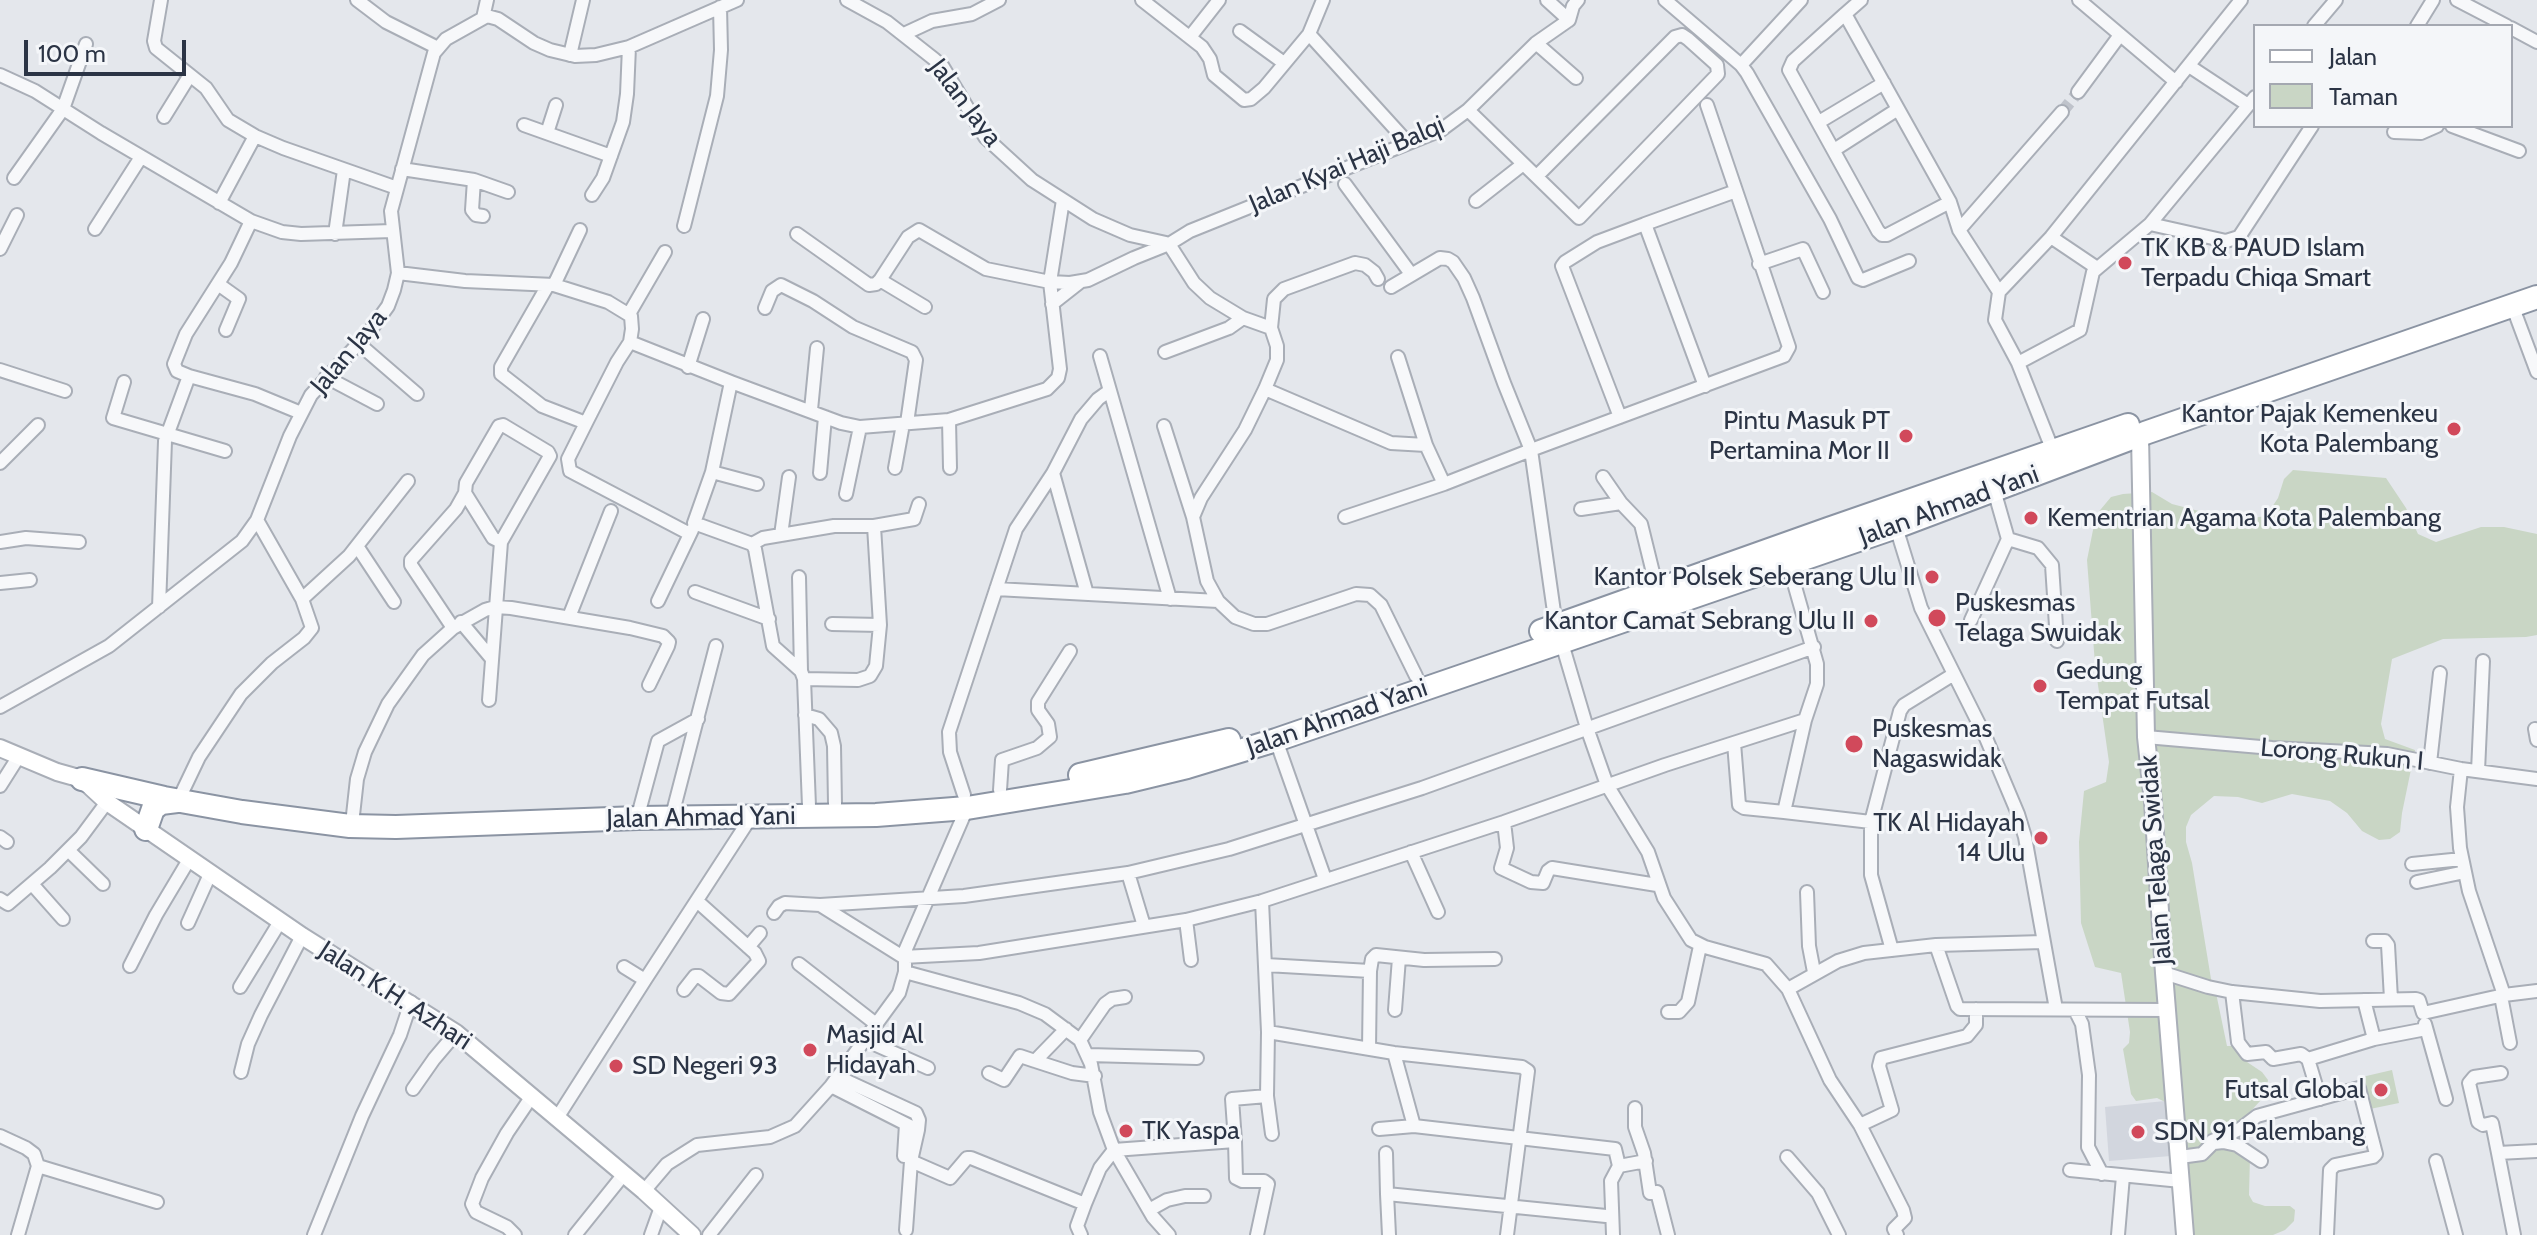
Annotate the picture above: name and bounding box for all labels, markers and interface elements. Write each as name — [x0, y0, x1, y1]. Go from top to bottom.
scale bar — [28, 24, 190, 74]
legend — [2253, 24, 2513, 128]
text: 100 m — [38, 39, 106, 68]
text: Jalan — [2329, 42, 2377, 71]
street label: Jalan Jaya — [922, 53, 1008, 153]
text: Taman — [2329, 82, 2398, 111]
street label: Jalan Kyai Haji Balqi — [1245, 110, 1449, 220]
place label: TK KB & PAUD Islam Terpadu Chiqa Smart — [2141, 232, 2371, 294]
marker: TK KB & PAUD Islam Terpadu Chiqa Smart — [2116, 254, 2134, 272]
street label: Jalan Jaya — [304, 303, 394, 401]
place label: Kantor Pajak Kemenkeu Kota Palembang — [2181, 398, 2438, 460]
place label: Pintu Masuk PT Pertamina Mor II — [1709, 405, 1890, 466]
marker: Kantor Pajak Kemenkeu Kota Palembang — [2445, 420, 2463, 438]
marker: Pintu Masuk PT Pertamina Mor II — [1897, 427, 1915, 445]
street label: Jalan Ahmad Yani — [1855, 459, 2043, 553]
place label: Kementrian Agama Kota Palembang — [2047, 502, 2441, 534]
marker: Kementrian Agama Kota Palembang — [2022, 509, 2040, 527]
place label: Kantor Polsek Seberang Ulu II — [1593, 561, 1916, 593]
marker: Kantor Polsek Seberang Ulu II — [1923, 568, 1941, 586]
place label: Puskesmas Telaga Swuidak — [1955, 587, 2121, 648]
place label: Kantor Camat Sebrang Ulu II — [1544, 605, 1855, 637]
marker: Puskesmas Telaga Swuidak — [1926, 607, 1948, 629]
marker: Kantor Camat Sebrang Ulu II — [1862, 612, 1880, 630]
place label: Gedung Tempat Futsal — [2056, 655, 2210, 716]
street label: Jalan Ahmad Yani — [1243, 672, 1431, 764]
marker: Gedung Tempat Futsal — [2031, 677, 2049, 695]
place label: Puskesmas Nagaswidak — [1872, 713, 2002, 774]
street label: Lorong Rukun I — [2259, 732, 2425, 778]
marker: Puskesmas Nagaswidak — [1843, 733, 1865, 755]
street label: Jalan Telaga Swidak — [2133, 754, 2179, 966]
street label: Jalan Ahmad Yani — [606, 801, 796, 835]
place label: TK Al Hidayah 14 Ulu — [1873, 807, 2025, 868]
marker: TK Al Hidayah 14 Ulu — [2032, 829, 2050, 847]
street label: Jalan K.H. Azhari — [313, 935, 477, 1057]
place label: Masjid Al Hidayah — [826, 1019, 923, 1080]
marker: Masjid Al Hidayah — [801, 1041, 819, 1059]
place label: SD Negeri 93 — [632, 1050, 778, 1082]
marker: SD Negeri 93 — [607, 1057, 625, 1075]
place label: Futsal Global — [2224, 1074, 2365, 1106]
marker: Futsal Global — [2372, 1081, 2390, 1099]
place label: TK Yaspa — [1142, 1115, 1240, 1147]
place label: SDN 91 Palembang — [2154, 1116, 2365, 1148]
marker: TK Yaspa — [1117, 1122, 1135, 1140]
marker: SDN 91 Palembang — [2129, 1123, 2147, 1141]

